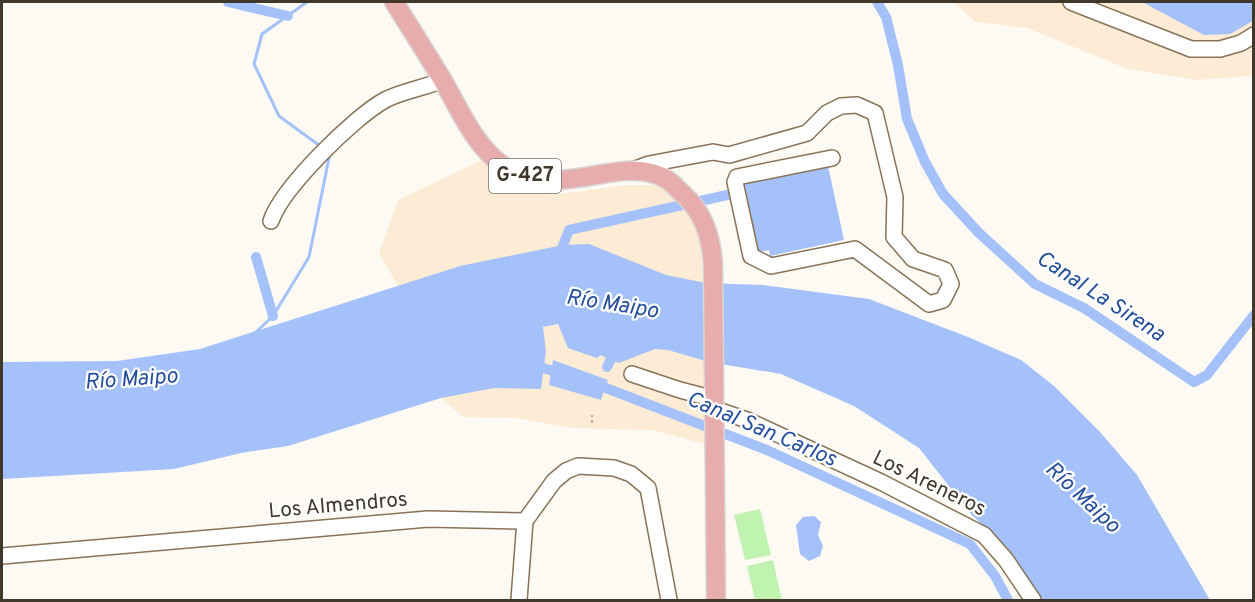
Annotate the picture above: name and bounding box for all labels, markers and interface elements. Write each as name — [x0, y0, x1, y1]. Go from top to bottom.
road number: G-427 — [489, 159, 561, 193]
water label: Canal La Sirena — [1031, 245, 1170, 349]
water label: Río Maipo — [564, 284, 660, 326]
water label: Río Maipo — [84, 363, 179, 397]
water label: Canal San Carlos — [682, 386, 841, 474]
street label: Los Areneros — [868, 445, 990, 523]
water label: Río Maipo — [1039, 456, 1125, 540]
street label: Los Almendros — [267, 486, 409, 526]

